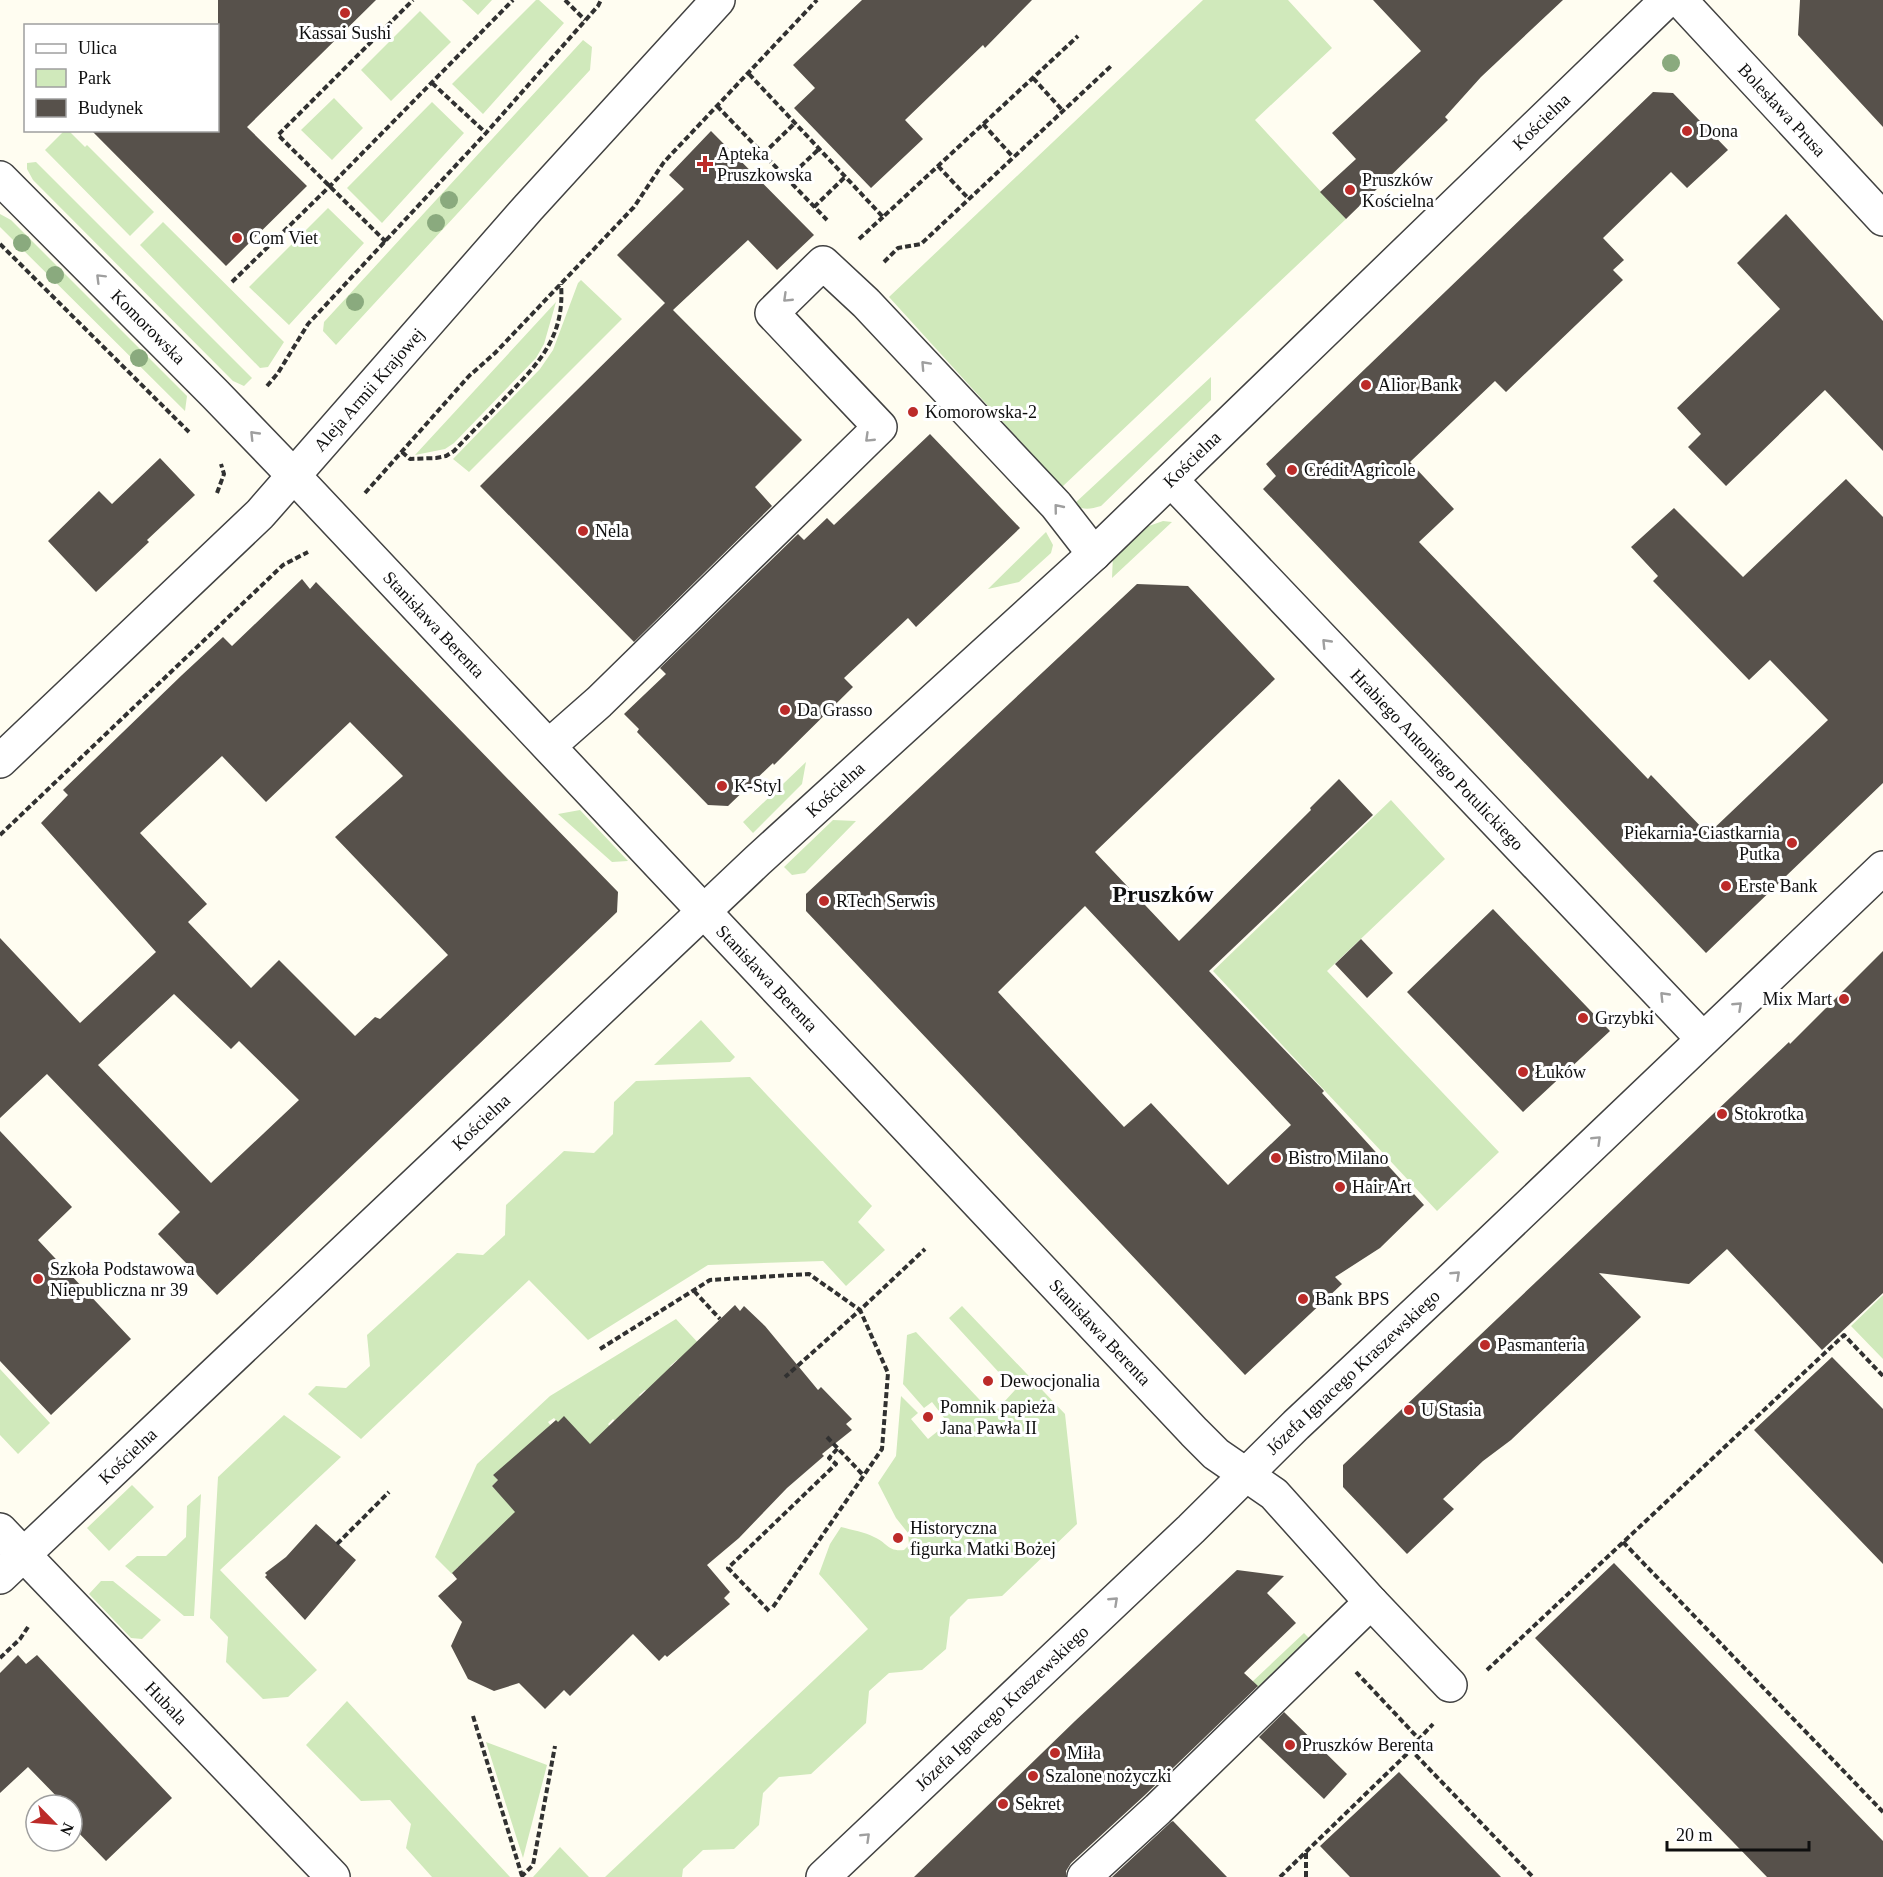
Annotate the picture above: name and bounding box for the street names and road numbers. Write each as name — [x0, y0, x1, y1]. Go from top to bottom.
street label: Bolesława Prusa — [1734, 59, 1830, 161]
street label: Kościelna — [1508, 89, 1574, 154]
street label: Komorowska — [107, 285, 189, 368]
street label: Aleja Armii Krajowej — [310, 324, 428, 455]
street label: Kościelna — [1159, 427, 1225, 492]
street label: Stanisława Berenta — [379, 567, 489, 682]
street label: Hrabiego Antoniego Potulickiego — [1346, 665, 1528, 854]
street label: Kościelna — [802, 758, 869, 821]
street label: Stanisława Berenta — [712, 921, 822, 1036]
street label: Kościelna — [448, 1090, 514, 1154]
street label: Stanisława Berenta — [1045, 1275, 1155, 1390]
street label: Józefa Ignacego Kraszewskiego — [1262, 1286, 1444, 1459]
street label: Kościelna — [95, 1424, 161, 1488]
street label: Józefa Ignacego Kraszewskiego — [911, 1621, 1093, 1795]
street label: Hubala — [141, 1677, 191, 1729]

